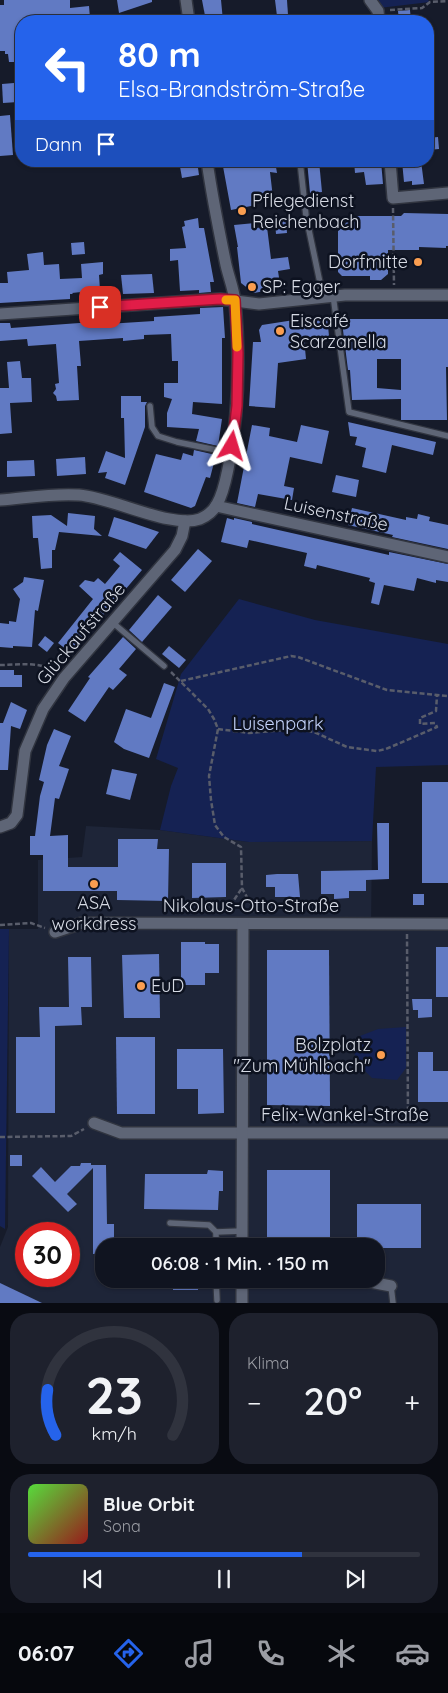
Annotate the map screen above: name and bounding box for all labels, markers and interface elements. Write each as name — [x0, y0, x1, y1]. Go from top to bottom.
text: 80 m — [118, 32, 201, 76]
icon: left — [35, 35, 100, 100]
text: Elsa-Brandström-Straße — [118, 75, 365, 103]
icon: arrive — [92, 130, 120, 158]
text: Dann — [35, 132, 82, 156]
place label: Pflegedienst Reichenbach — [252, 189, 359, 233]
marker: Pflegedienst Reichenbach — [236, 205, 248, 217]
place label: Dorfmitte — [328, 250, 408, 273]
marker: Dorfmitte — [412, 256, 424, 268]
place label: SP: Egger — [262, 275, 340, 298]
marker: SP: Egger — [246, 281, 258, 293]
pin — [79, 286, 121, 328]
icon: arrive — [86, 293, 114, 321]
place label: Eiscafé Scarzanella — [290, 309, 387, 353]
marker: Eiscafé Scarzanella — [274, 325, 286, 337]
position arrow — [205, 419, 257, 471]
street label: Luisenstraße — [282, 491, 390, 536]
street label: Glückaufstraße — [31, 578, 130, 689]
park label: Luisenpark — [232, 712, 324, 735]
marker: ASA workdress — [88, 878, 100, 890]
place label: ASA workdress — [51, 891, 137, 935]
street label: Nikolaus-Otto-Straße — [163, 894, 339, 917]
place label: EuD — [151, 974, 184, 997]
marker: EuD — [135, 980, 147, 992]
place label: Bolzplatz "Zum Mühlbach" — [233, 1033, 371, 1077]
marker: Bolzplatz "Zum Mühlbach" — [375, 1049, 387, 1061]
street label: Felix-Wankel-Straße — [261, 1103, 429, 1126]
speed limit sign: 30 — [15, 1222, 80, 1287]
text: 06:08 · 1 Min. · 150 m — [151, 1251, 329, 1275]
text: Klima — [247, 1353, 289, 1373]
text: 23 — [86, 1362, 143, 1427]
text: 20° — [304, 1377, 362, 1425]
text: − — [247, 1385, 262, 1420]
text: + — [404, 1385, 420, 1420]
text: km/h — [92, 1422, 137, 1444]
text: Blue Orbit — [103, 1492, 195, 1516]
text: Sona — [103, 1516, 141, 1536]
icon: previous — [79, 1565, 107, 1593]
icon: pause — [210, 1565, 238, 1593]
icon: next — [341, 1565, 369, 1593]
icon: directions — [111, 1636, 146, 1671]
icon: music — [182, 1636, 217, 1671]
icon: phone — [253, 1636, 288, 1671]
icon: climate — [324, 1636, 359, 1671]
icon: car — [395, 1636, 430, 1671]
text: 06:07 — [18, 1639, 74, 1667]

